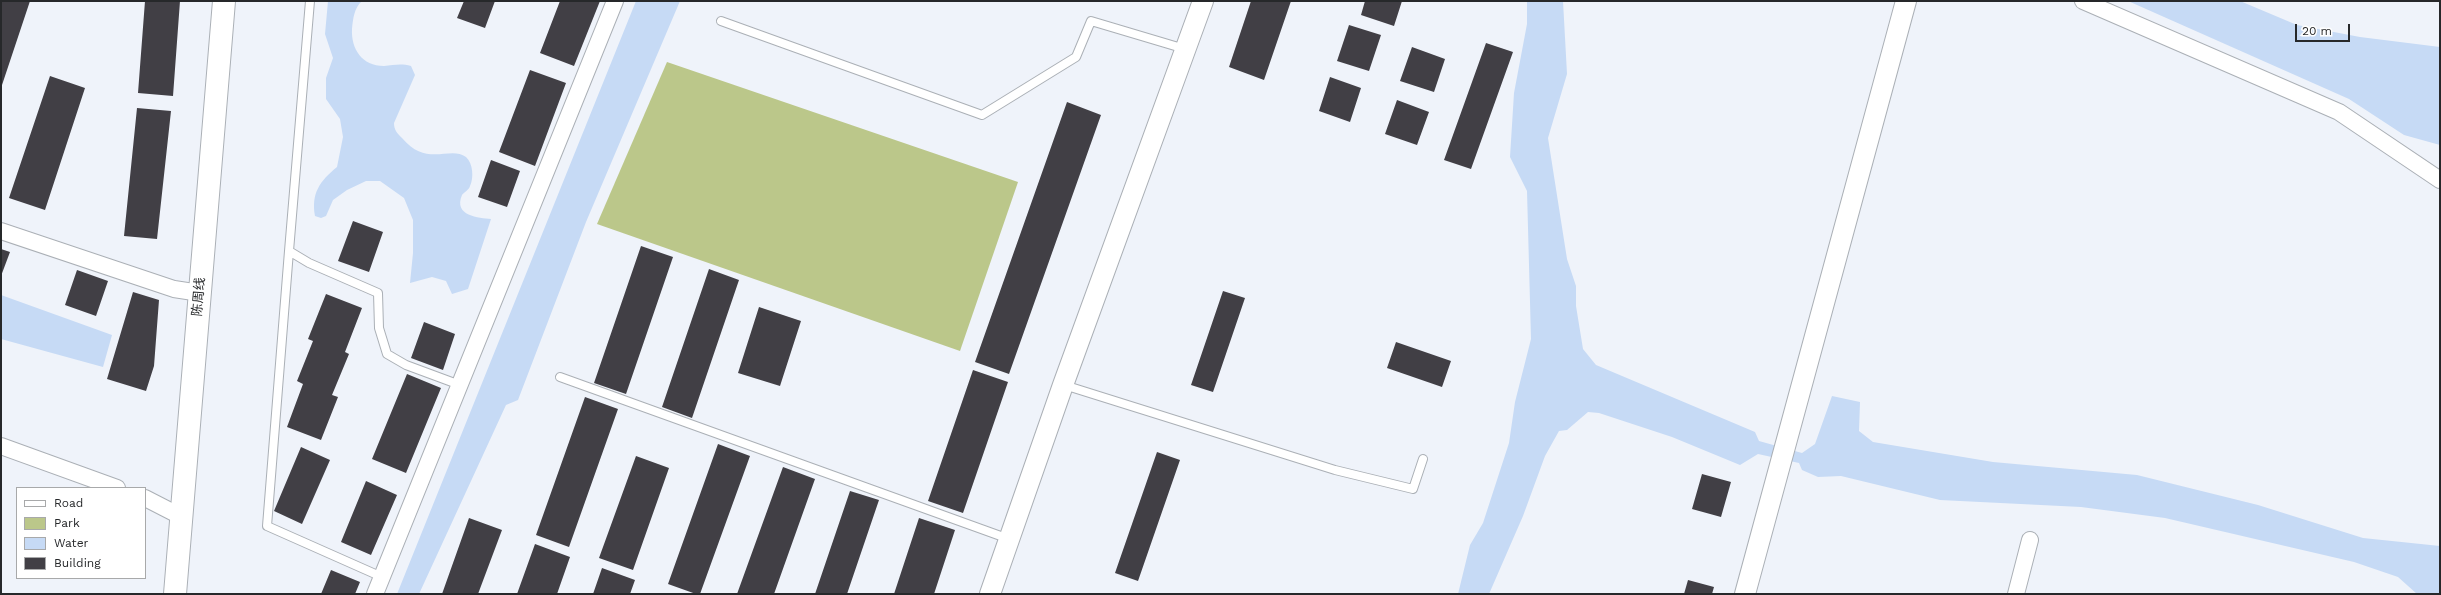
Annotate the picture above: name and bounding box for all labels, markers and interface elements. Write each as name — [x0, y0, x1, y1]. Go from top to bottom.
scale bar — [2297, 16, 2352, 42]
text: 20 m — [2302, 24, 2332, 38]
street label: 陈周线 — [190, 277, 208, 317]
legend — [16, 487, 146, 579]
text: Road — [54, 496, 83, 510]
text: Park — [54, 516, 80, 530]
text: Water — [54, 536, 88, 550]
text: Building — [54, 556, 101, 570]

